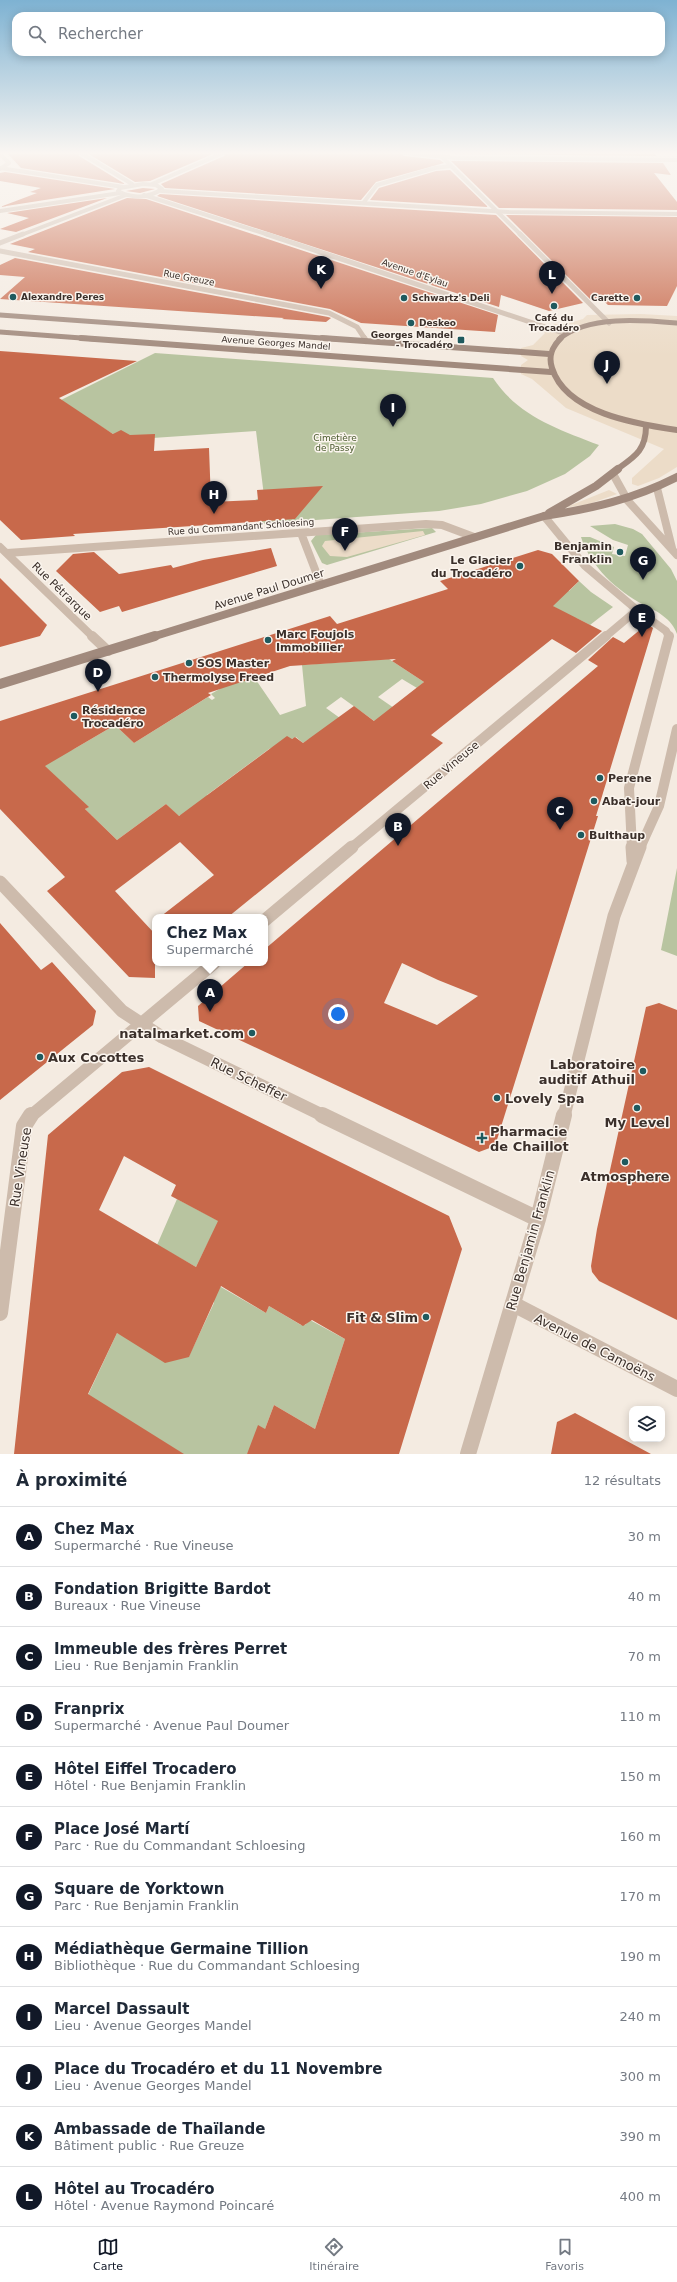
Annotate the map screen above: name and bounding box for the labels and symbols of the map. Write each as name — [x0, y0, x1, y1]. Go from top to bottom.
pin: K — [308, 256, 334, 289]
street label: Avenue d'Eylau — [381, 257, 449, 289]
pin: L — [539, 261, 565, 294]
street label: Rue Greuze — [163, 268, 216, 288]
marker: Alexandre Peres — [8, 292, 18, 302]
place label: Alexandre Peres — [21, 292, 104, 302]
marker: Schwartz's Deli — [399, 293, 409, 303]
place label: Schwartz's Deli — [412, 293, 490, 303]
place label: Carette — [591, 293, 629, 303]
marker: Carette — [632, 293, 642, 303]
marker: Café du Trocadéro — [549, 301, 559, 311]
place label: Café du Trocadéro — [529, 313, 579, 333]
marker: Deskeo — [406, 318, 416, 328]
place label: Deskeo — [419, 318, 456, 328]
place label: Georges Mandel - Trocadéro — [371, 330, 453, 350]
street label: Avenue Georges Mandel — [221, 334, 331, 352]
marker: Georges Mandel - Trocadéro — [456, 335, 466, 345]
pin: J — [594, 351, 620, 384]
pin: I — [380, 394, 406, 427]
park label: Cimetière de Passy — [313, 433, 357, 453]
pin: H — [201, 481, 227, 514]
street label: Rue du Commandant Schloesing — [168, 517, 314, 537]
pin: F — [332, 518, 358, 551]
place label: Benjamin Franklin — [554, 540, 612, 566]
marker: Benjamin Franklin — [615, 547, 625, 557]
pin: G — [630, 547, 656, 580]
place label: Le Glacier du Trocadéro — [431, 554, 513, 580]
street label: Rue Pétrarque — [29, 560, 94, 623]
marker: Le Glacier du Trocadéro — [515, 561, 525, 571]
street label: Avenue Paul Doumer — [212, 566, 326, 612]
pin: E — [629, 604, 655, 637]
place label: Marc Foujols Immobilier — [276, 628, 355, 654]
marker: Marc Foujols Immobilier — [263, 635, 273, 645]
place label: SOS Master — [197, 657, 270, 670]
marker: SOS Master — [184, 658, 194, 668]
pin: D — [85, 659, 111, 692]
place label: Thermolyse Freed — [163, 671, 274, 684]
marker: Thermolyse Freed — [150, 672, 160, 682]
place label: Résidence Trocadéro — [82, 704, 145, 730]
marker: Résidence Trocadéro — [69, 711, 79, 721]
street label: Rue Vineuse — [421, 738, 482, 792]
place label: Perene — [608, 772, 652, 785]
marker: Perene — [595, 773, 605, 783]
place label: Abat-jour — [602, 795, 661, 808]
marker: Abat-jour — [589, 796, 599, 806]
pin: C — [547, 797, 573, 830]
pin: B — [385, 813, 411, 846]
place label: Bulthaup — [589, 829, 645, 842]
marker: Bulthaup — [576, 830, 586, 840]
pin: A — [197, 979, 223, 1012]
your location — [328, 1004, 348, 1024]
place label: natalmarket.com — [119, 1026, 244, 1041]
marker: natalmarket.com — [247, 1028, 257, 1038]
place label: Aux Cocottes — [48, 1050, 145, 1065]
marker: Aux Cocottes — [35, 1052, 45, 1062]
street label: Rue Scheffer — [208, 1055, 290, 1105]
place label: Laboratoire auditif Athuil — [539, 1057, 635, 1087]
marker: Laboratoire auditif Athuil — [638, 1066, 648, 1076]
place label: Lovely Spa — [505, 1091, 584, 1106]
marker: Lovely Spa — [492, 1093, 502, 1103]
marker: My Level — [632, 1103, 642, 1113]
place label: My Level — [605, 1115, 669, 1130]
place label: Pharmacie de Chaillot — [490, 1124, 569, 1154]
street label: Rue Vineuse — [7, 1126, 34, 1208]
marker: Pharmacie de Chaillot — [477, 1133, 487, 1143]
marker: Atmosphere — [620, 1157, 630, 1167]
street label: Rue Benjamin Franklin — [503, 1168, 558, 1312]
place label: Atmosphere — [580, 1169, 670, 1184]
place label: Fit & Slim — [346, 1310, 418, 1325]
street label: Avenue de Camoëns — [532, 1310, 658, 1385]
marker: Fit & Slim — [421, 1312, 431, 1322]

